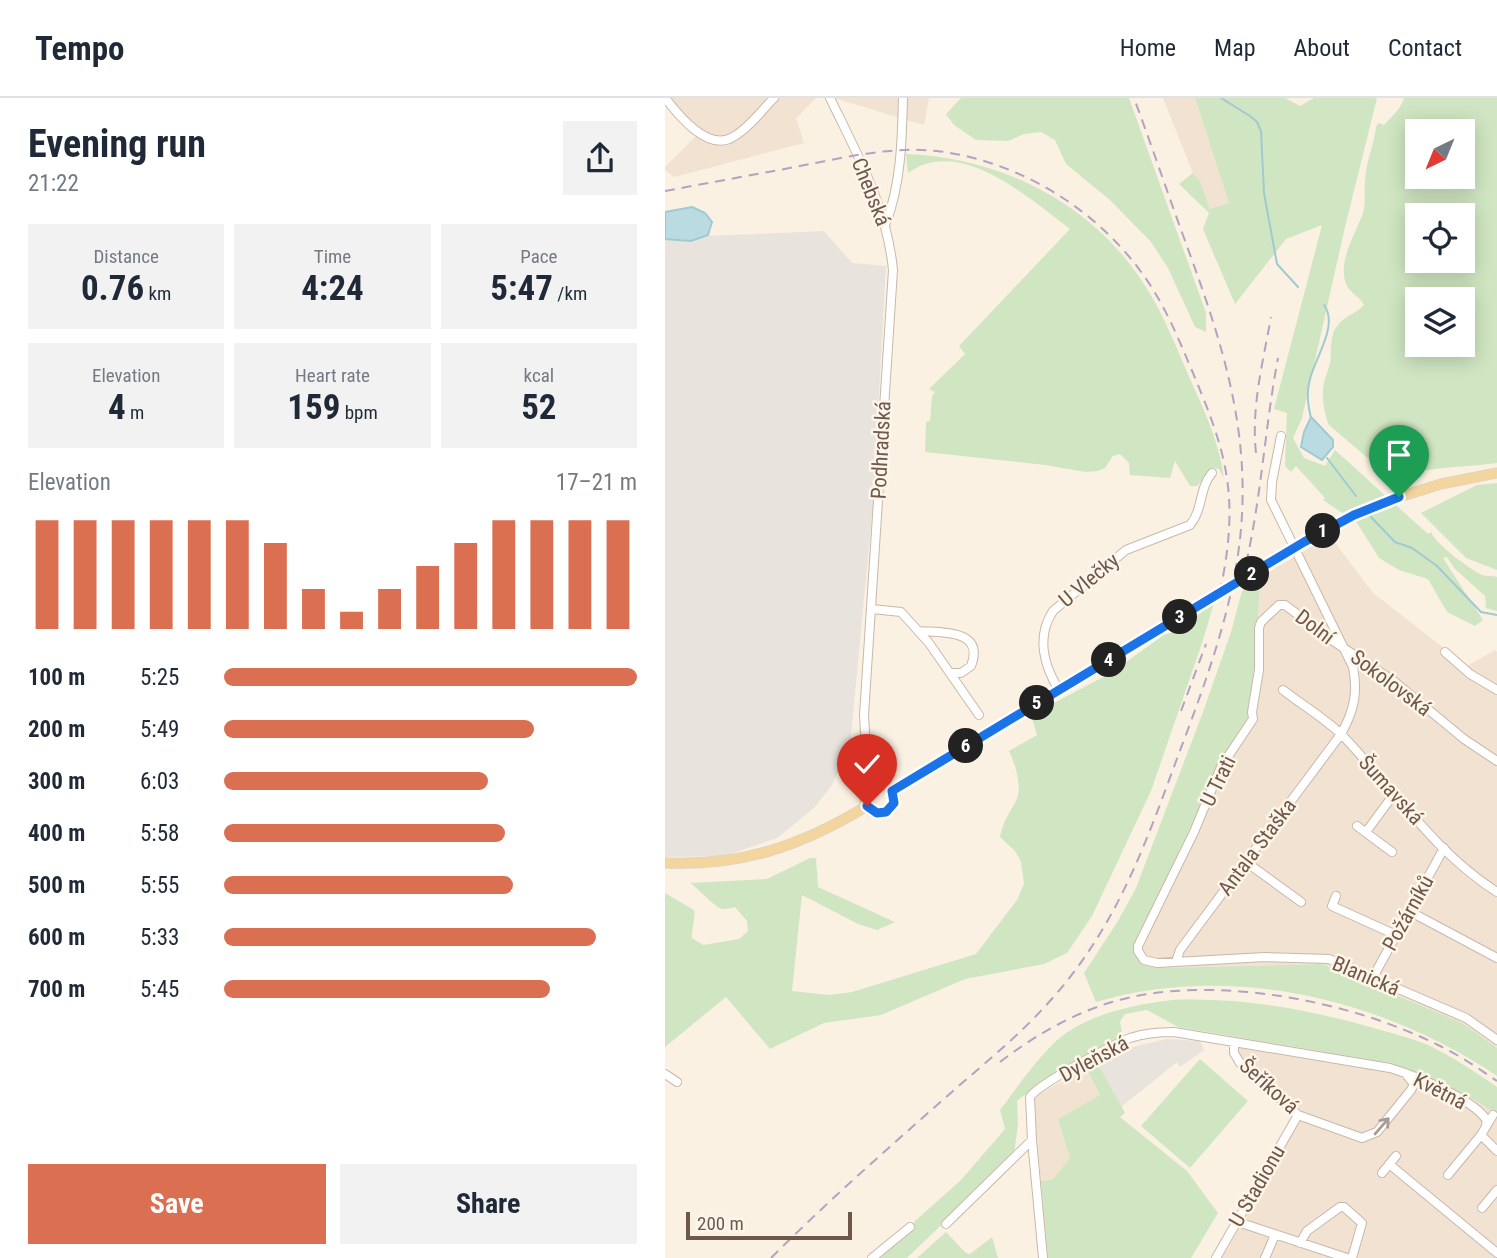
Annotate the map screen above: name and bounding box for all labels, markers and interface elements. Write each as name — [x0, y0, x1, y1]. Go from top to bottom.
text: Tempo — [35, 29, 125, 68]
text: Home — [1120, 34, 1176, 62]
text: Map — [1214, 34, 1256, 62]
text: About — [1294, 34, 1350, 62]
text: Contact — [1388, 34, 1462, 62]
north arrow — [1405, 119, 1475, 189]
map controls — [1405, 119, 1475, 357]
button: share — [563, 121, 637, 195]
text: Evening run — [28, 122, 206, 166]
street label: Chebská — [847, 154, 895, 230]
text: 21:22 — [28, 170, 79, 197]
button: locate — [1405, 203, 1475, 273]
text: Distance — [93, 245, 159, 268]
text: Time — [314, 245, 351, 268]
text: Pace — [520, 245, 557, 268]
text: 0.76 — [81, 268, 144, 309]
text: 4:24 — [301, 268, 364, 309]
text: 5:47 — [490, 268, 553, 309]
text: km — [144, 282, 171, 305]
text: /km — [553, 282, 587, 305]
button: layers — [1405, 287, 1475, 357]
text: Elevation — [92, 364, 160, 387]
text: Heart rate — [295, 364, 370, 387]
text: kcal — [524, 364, 554, 387]
text: 4 — [108, 387, 126, 428]
text: 159 — [287, 387, 340, 428]
text: 52 — [521, 387, 557, 428]
street label: Podhradská — [866, 400, 896, 500]
text: m — [126, 401, 144, 424]
text: bpm — [340, 401, 378, 424]
pin — [1369, 425, 1429, 497]
icon: arrive — [1380, 436, 1418, 474]
text: Elevation — [28, 469, 111, 496]
text: 17–21 m — [556, 469, 637, 496]
pin: 1 — [1305, 514, 1341, 548]
text: 1 — [1318, 519, 1327, 542]
street label: U Vlečky — [1054, 548, 1124, 612]
pin: 2 — [1235, 556, 1269, 592]
text: 2 — [1247, 562, 1256, 585]
pin: 3 — [1163, 600, 1197, 634]
text: 3 — [1175, 605, 1184, 628]
street label: Dolní — [1291, 605, 1340, 650]
pin: 4 — [1091, 642, 1127, 678]
street label: Sokolovská — [1346, 645, 1436, 721]
text: 4 — [1104, 648, 1113, 671]
text: 100 m — [28, 664, 85, 691]
text: 5:25 — [140, 664, 179, 691]
pin: 5 — [1019, 686, 1055, 720]
text: 5 — [1032, 691, 1041, 714]
text: 200 m — [28, 716, 85, 743]
text: 5:49 — [140, 716, 179, 743]
pin: 6 — [949, 728, 983, 764]
pin — [837, 734, 897, 806]
text: 6 — [961, 734, 970, 757]
icon: check — [848, 745, 886, 783]
street label: Šumavská — [1354, 750, 1428, 830]
street label: U Trati — [1195, 752, 1241, 810]
text: 300 m — [28, 768, 85, 795]
text: 6:03 — [140, 768, 179, 795]
street label: Antala Staška — [1213, 794, 1301, 900]
text: 400 m — [28, 820, 85, 847]
text: 5:58 — [140, 820, 179, 847]
street label: Požárníků — [1378, 871, 1438, 955]
text: 500 m — [28, 872, 85, 899]
text: 5:55 — [140, 872, 179, 899]
text: 600 m — [28, 924, 85, 951]
text: 5:33 — [140, 924, 179, 951]
street label: Blanická — [1329, 951, 1403, 1001]
text: 700 m — [28, 976, 85, 1003]
text: 5:45 — [140, 976, 179, 1003]
street label: Dyleňská — [1055, 1031, 1133, 1087]
street label: Šeříková — [1235, 1053, 1303, 1119]
street label: Květná — [1410, 1068, 1470, 1114]
one-way arrow — [1374, 1117, 1390, 1135]
street label: U Stadionu — [1224, 1141, 1290, 1231]
button: Save — [28, 1164, 326, 1244]
button: Share — [340, 1164, 637, 1244]
scale bar — [686, 1209, 852, 1241]
text: 200 m — [697, 1212, 744, 1235]

